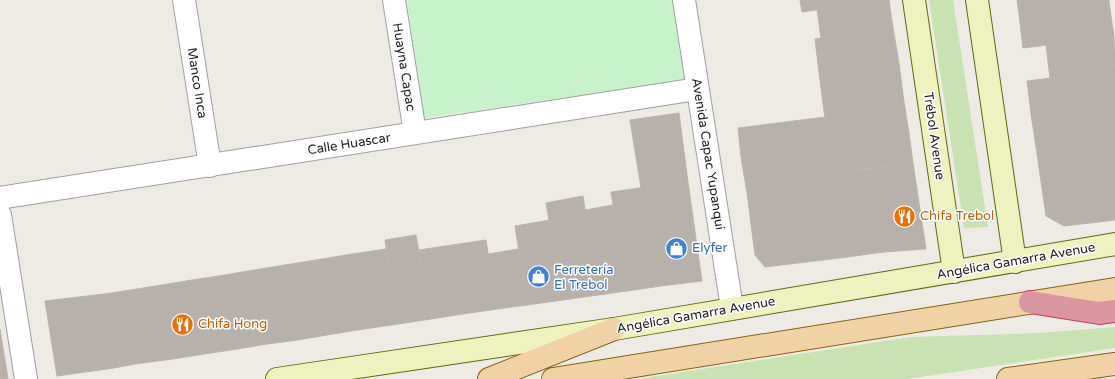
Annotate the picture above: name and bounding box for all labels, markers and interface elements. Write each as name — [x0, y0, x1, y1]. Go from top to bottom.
street label: Huayna Capac — [389, 22, 419, 112]
street label: Manco Inca — [183, 46, 211, 120]
street label: Avenida Capac Yupanqui — [688, 77, 728, 231]
street label: Trébol Avenue — [920, 91, 948, 181]
street label: Calle Huascar — [306, 130, 392, 158]
restaurant icon: Chifa Trebol — [891, 203, 917, 229]
place label: Chifa Trebol — [920, 208, 994, 224]
shop icon: Elyfer — [663, 235, 689, 261]
street label: Angélica Gamarra Avenue — [935, 239, 1097, 283]
place label: Elyfer — [692, 240, 727, 256]
place label: Ferretería El Trebol — [554, 262, 614, 293]
shop icon: Ferretería El Trebol — [526, 264, 552, 290]
street label: Angélica Gamarra Avenue — [615, 293, 777, 337]
restaurant icon: Chifa Hong — [170, 311, 196, 337]
place label: Chifa Hong — [198, 316, 267, 332]

